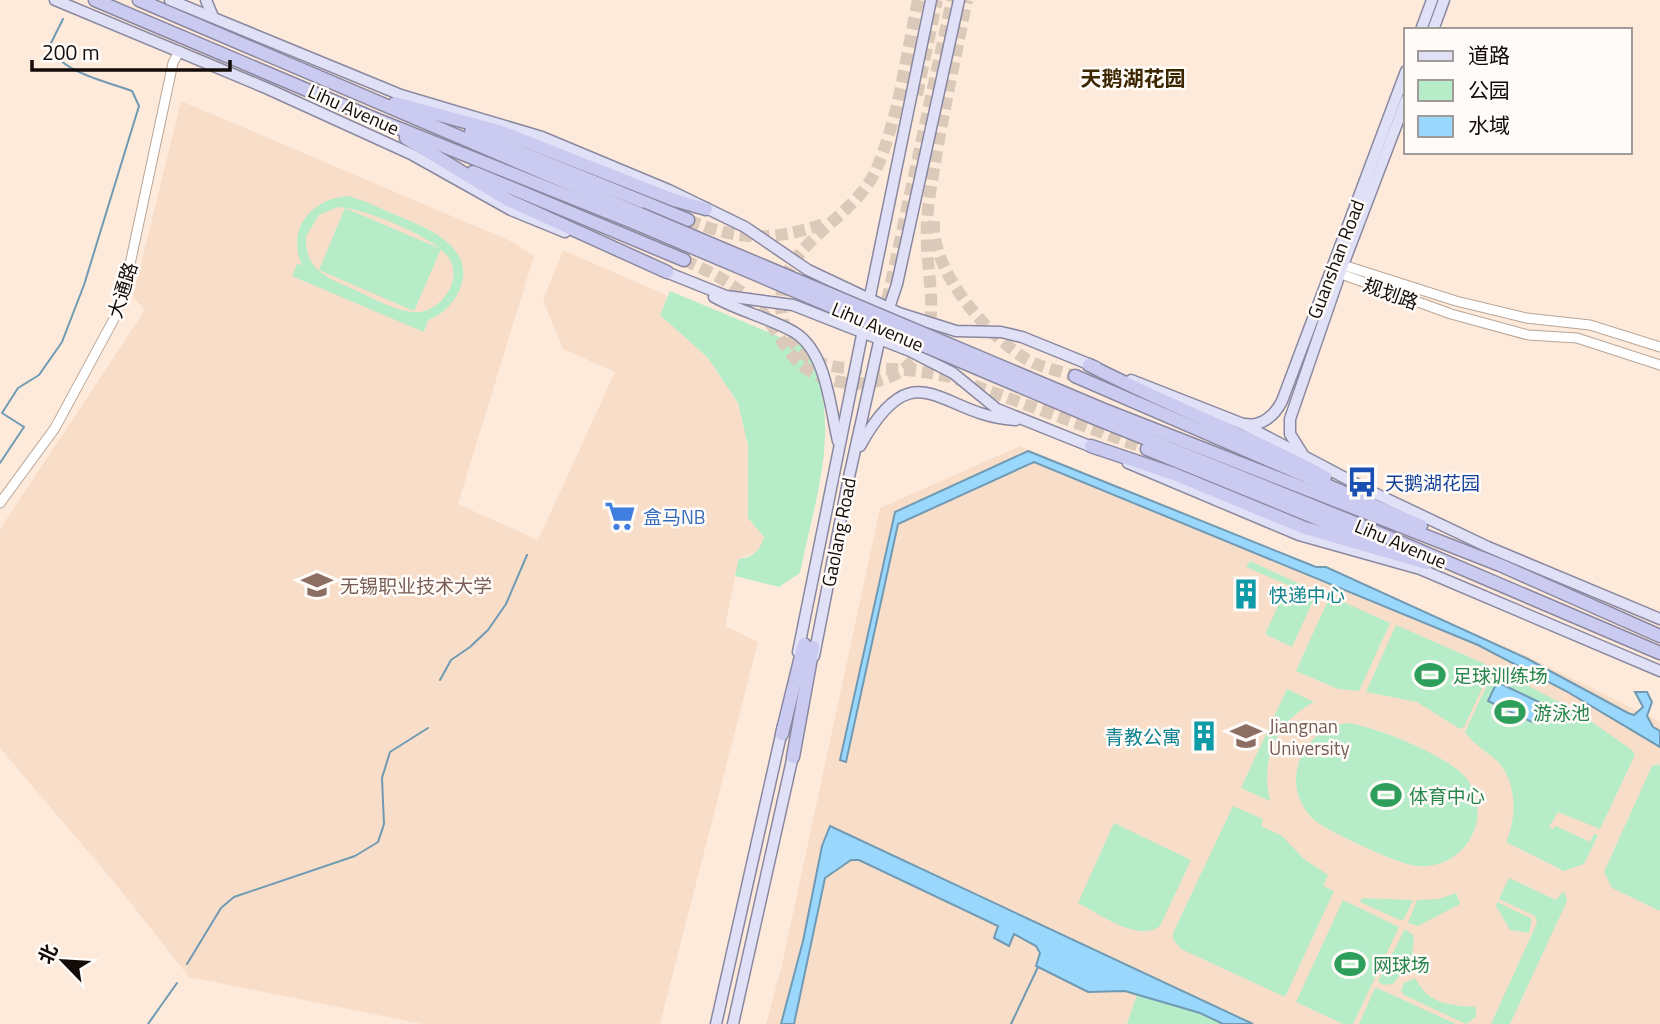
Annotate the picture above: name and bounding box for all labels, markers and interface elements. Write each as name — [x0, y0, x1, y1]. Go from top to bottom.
scale bar — [32, 28, 229, 72]
legend — [1404, 28, 1632, 154]
text: 200 m — [42, 36, 99, 68]
text: 道路 — [1468, 39, 1510, 71]
district label: 天鹅湖花园 — [1081, 62, 1186, 94]
text: 公园 — [1468, 74, 1510, 106]
street label: Lihu Avenue — [304, 76, 404, 142]
text: 水域 — [1468, 109, 1510, 141]
street label: Guanshan Road — [1299, 195, 1371, 323]
street label: 大通路 — [100, 258, 144, 322]
street label: 规划路 — [1359, 270, 1423, 316]
street label: Lihu Avenue — [828, 294, 928, 358]
bus stop icon: 天鹅湖花园 — [1345, 465, 1379, 499]
place label: 天鹅湖花园 — [1385, 468, 1480, 497]
street label: Gaolang Road — [813, 475, 863, 589]
supermarket icon: 盒马NB — [603, 499, 637, 533]
place label: 盒马NB — [643, 502, 706, 531]
street label: Lihu Avenue — [1351, 511, 1451, 575]
school or university icon: 无锡职业技术大学 — [300, 568, 334, 602]
place label: 无锡职业技术大学 — [340, 571, 492, 600]
building icon: 快递中心 — [1229, 577, 1263, 611]
place label: 快递中心 — [1269, 580, 1345, 609]
sports icon: 足球训练场 — [1413, 658, 1447, 692]
place label: 足球训练场 — [1453, 661, 1548, 690]
sports icon: 游泳池 — [1493, 695, 1527, 729]
place label: 游泳池 — [1533, 698, 1590, 727]
place label: Jiangnan University — [1269, 711, 1350, 762]
building icon: 青教公寓 — [1187, 719, 1221, 753]
school or university icon: Jiangnan University — [1229, 719, 1263, 753]
place label: 青教公寓 — [1105, 722, 1181, 751]
sports icon: 体育中心 — [1369, 778, 1403, 812]
place label: 体育中心 — [1409, 781, 1485, 810]
north arrow — [28, 926, 98, 996]
text: 北 — [30, 939, 64, 968]
sports icon: 网球场 — [1333, 947, 1367, 981]
place label: 网球场 — [1373, 950, 1430, 979]

